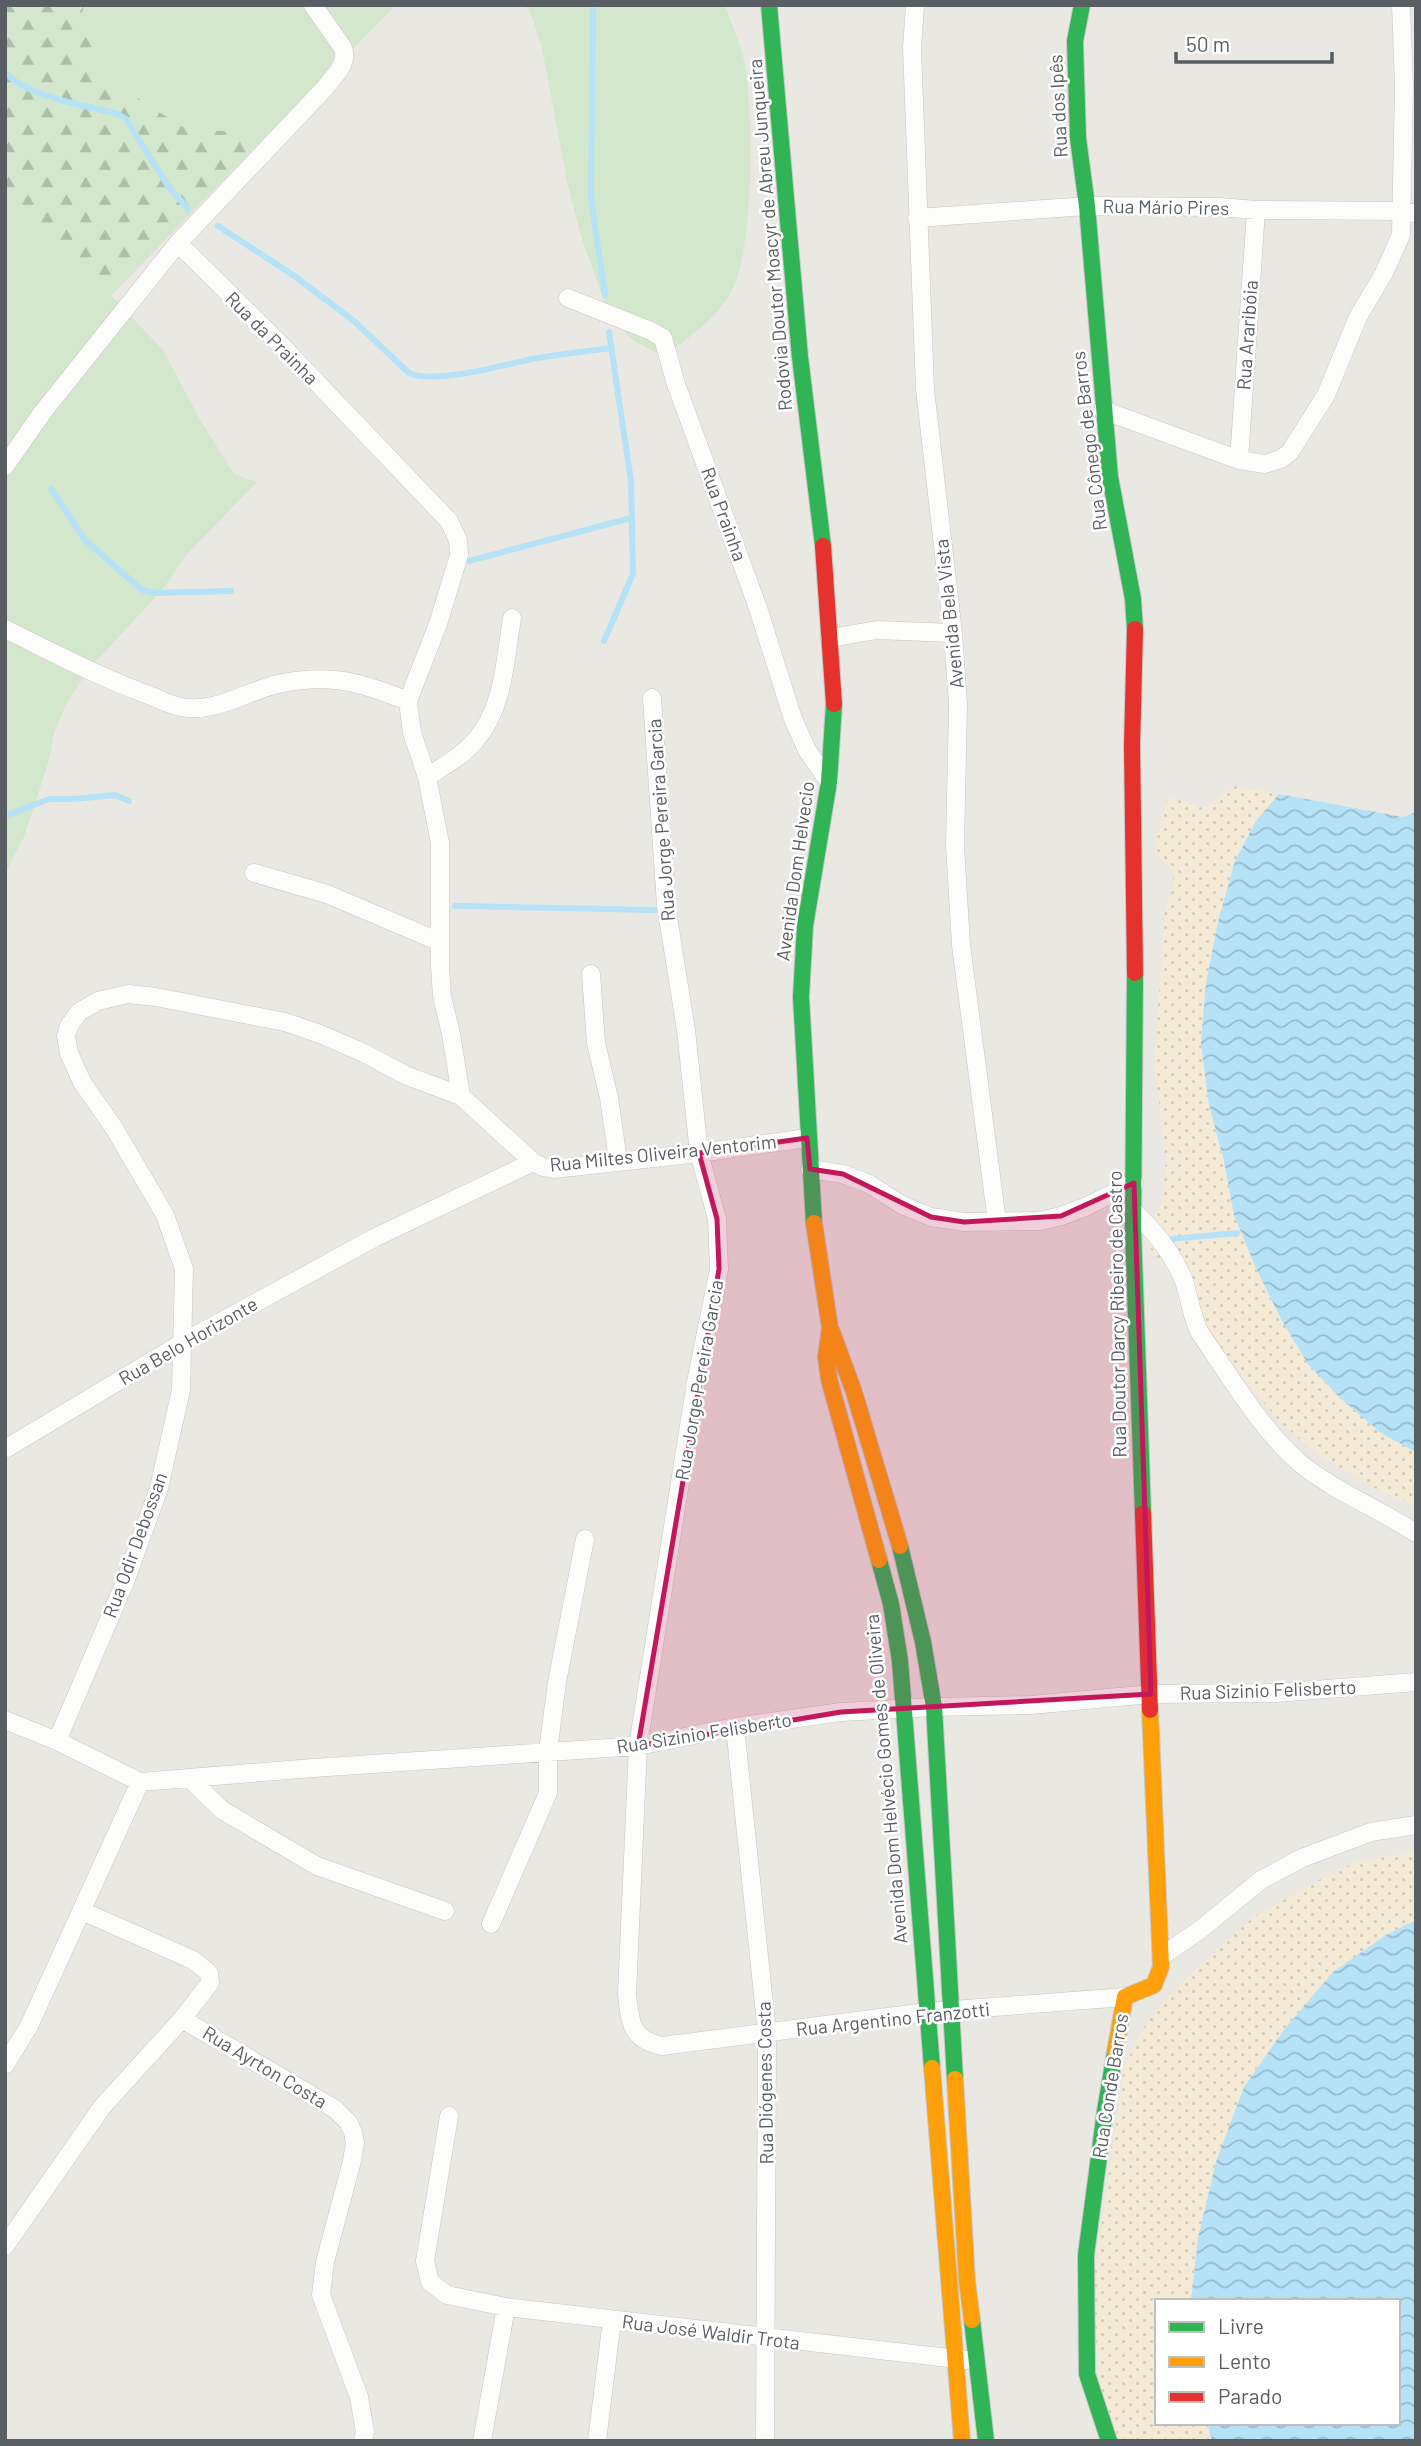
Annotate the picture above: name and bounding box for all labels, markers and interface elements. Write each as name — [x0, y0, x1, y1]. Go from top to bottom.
scale bar — [1176, 21, 1332, 65]
text: 50 m — [1186, 31, 1230, 56]
street label: Rua dos Ipês — [1043, 54, 1072, 158]
street label: Rodovia Doutor Moacyr de Abreu Junqueira — [743, 58, 796, 412]
street label: Rua Mário Pires — [1103, 194, 1229, 219]
street label: Rua Araribóia — [1231, 279, 1262, 391]
street label: Rua da Prainha — [221, 286, 324, 389]
street label: Rua Cônego de Barros — [1066, 350, 1111, 532]
street label: Rua Prainha — [697, 464, 752, 564]
street label: Avenida Bela Vista — [929, 538, 968, 690]
street label: Rua Jorge Pereira Garcia — [642, 718, 679, 922]
street label: Avenida Dom Helvecio — [771, 780, 819, 962]
street label: Rua Miltes Oliveira Ventorim — [548, 1129, 777, 1176]
street label: Rua Doutor Darcy Ribeiro de Castro — [1102, 1170, 1131, 1458]
street label: Rua Jorge Pereira Garcia — [670, 1278, 727, 1482]
street label: Rua Belo Horizonte — [114, 1292, 261, 1390]
street label: Rua Odir Debossan — [97, 1469, 172, 1621]
street label: Avenida Dom Helvécio Gomes de Oliveira — [860, 1613, 911, 1945]
street label: Rua Sizinio Felisberto — [1179, 1675, 1357, 1704]
street label: Rua Sizinio Felisberto — [615, 1707, 793, 1758]
street label: Rua Argentino Franzotti — [795, 1997, 991, 2040]
street label: Rua Diógenes Costa — [752, 2001, 777, 2165]
street label: Rua Conde Barros — [1087, 2012, 1132, 2160]
street label: Rua Ayrton Costa — [199, 2020, 332, 2113]
legend — [1155, 2299, 1400, 2425]
street label: Rua José Waldir Trota — [621, 2309, 801, 2354]
text: Livre — [1218, 2313, 1264, 2338]
text: Lento — [1218, 2348, 1271, 2373]
text: Parado — [1218, 2383, 1282, 2408]

